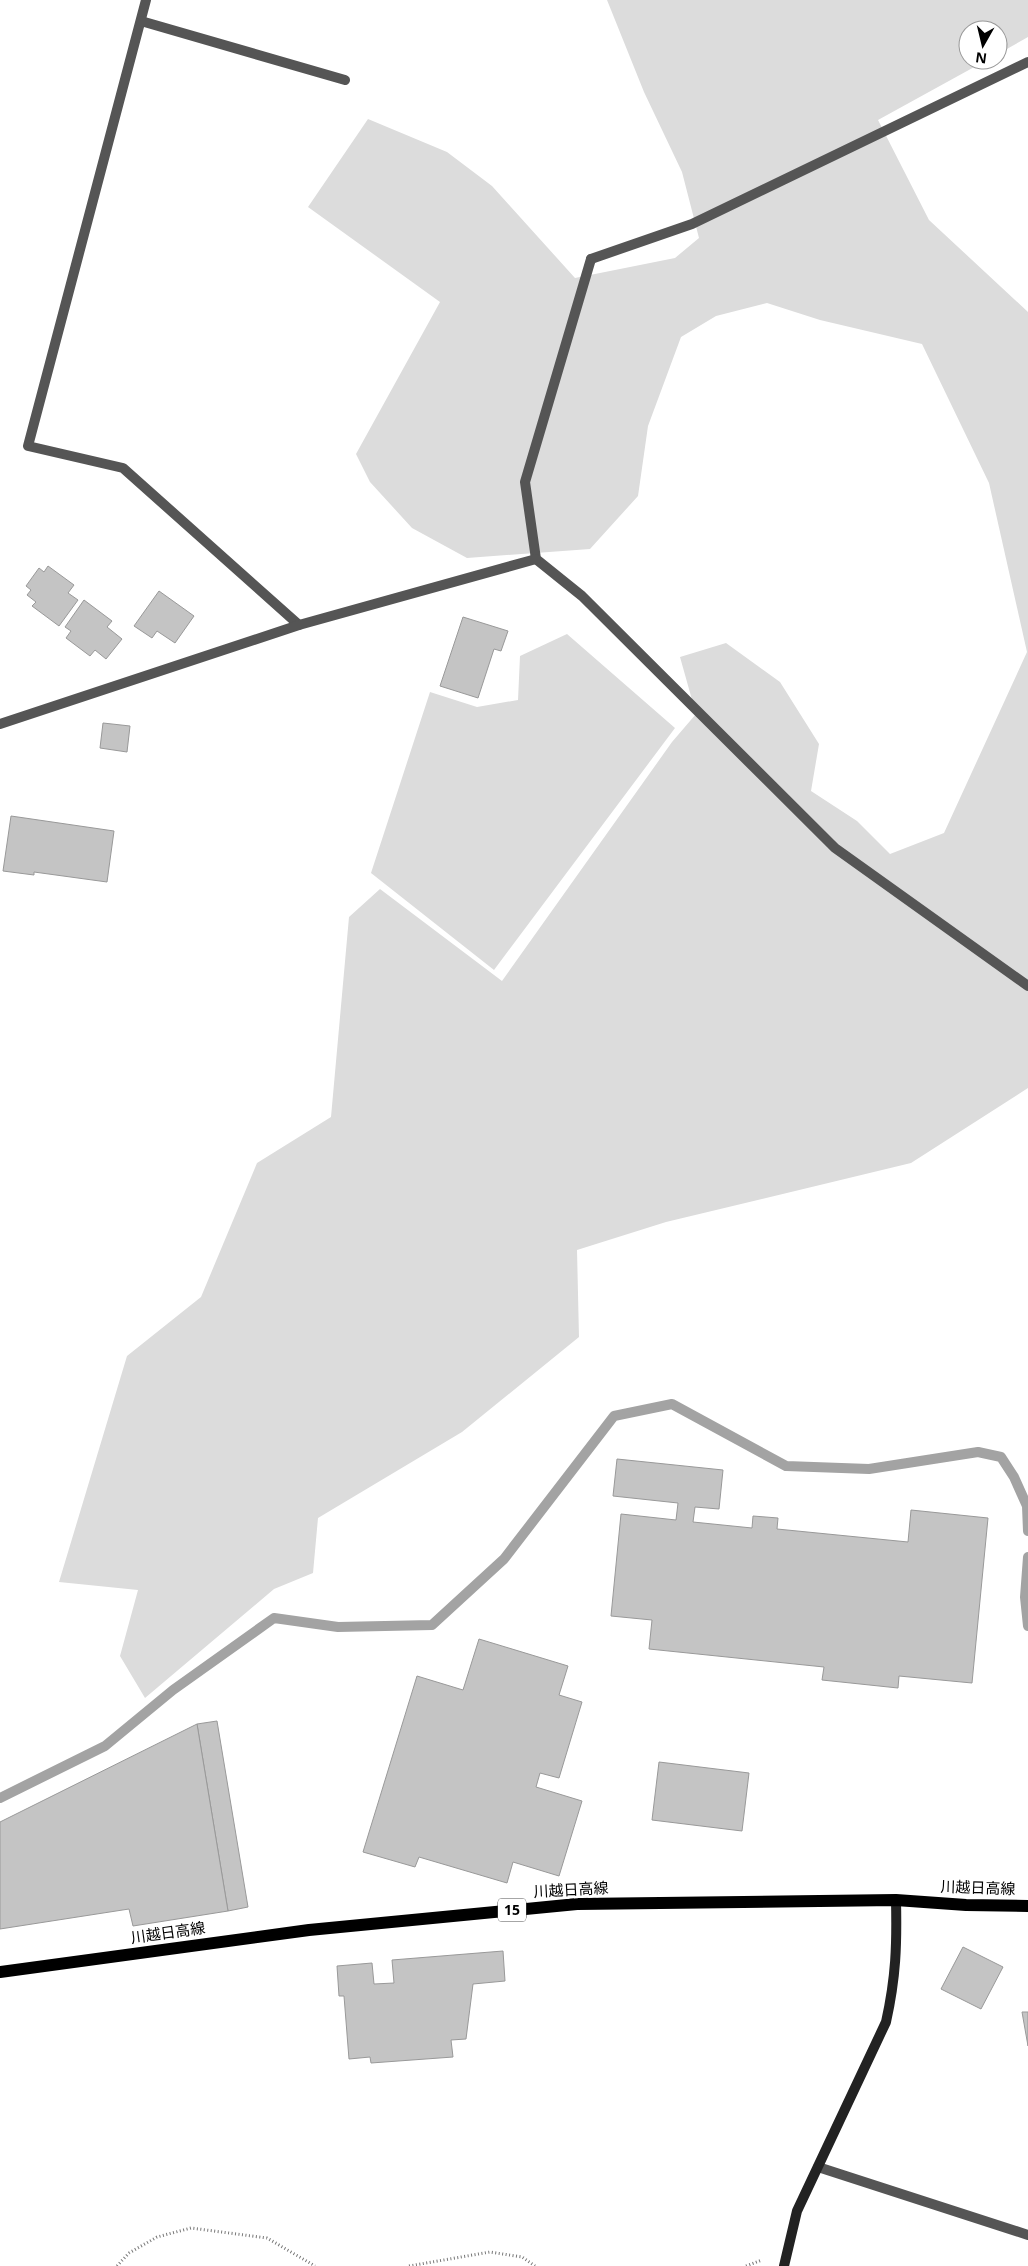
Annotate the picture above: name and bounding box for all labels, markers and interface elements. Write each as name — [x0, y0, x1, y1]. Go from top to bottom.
north arrow — [958, 20, 1008, 70]
text: N — [974, 48, 988, 69]
street label: 川越日高線 — [940, 1876, 1016, 1898]
street label: 川越日高線 — [533, 1877, 609, 1901]
road number: 15 — [498, 1898, 526, 1922]
street label: 川越日高線 — [129, 1917, 206, 1947]

